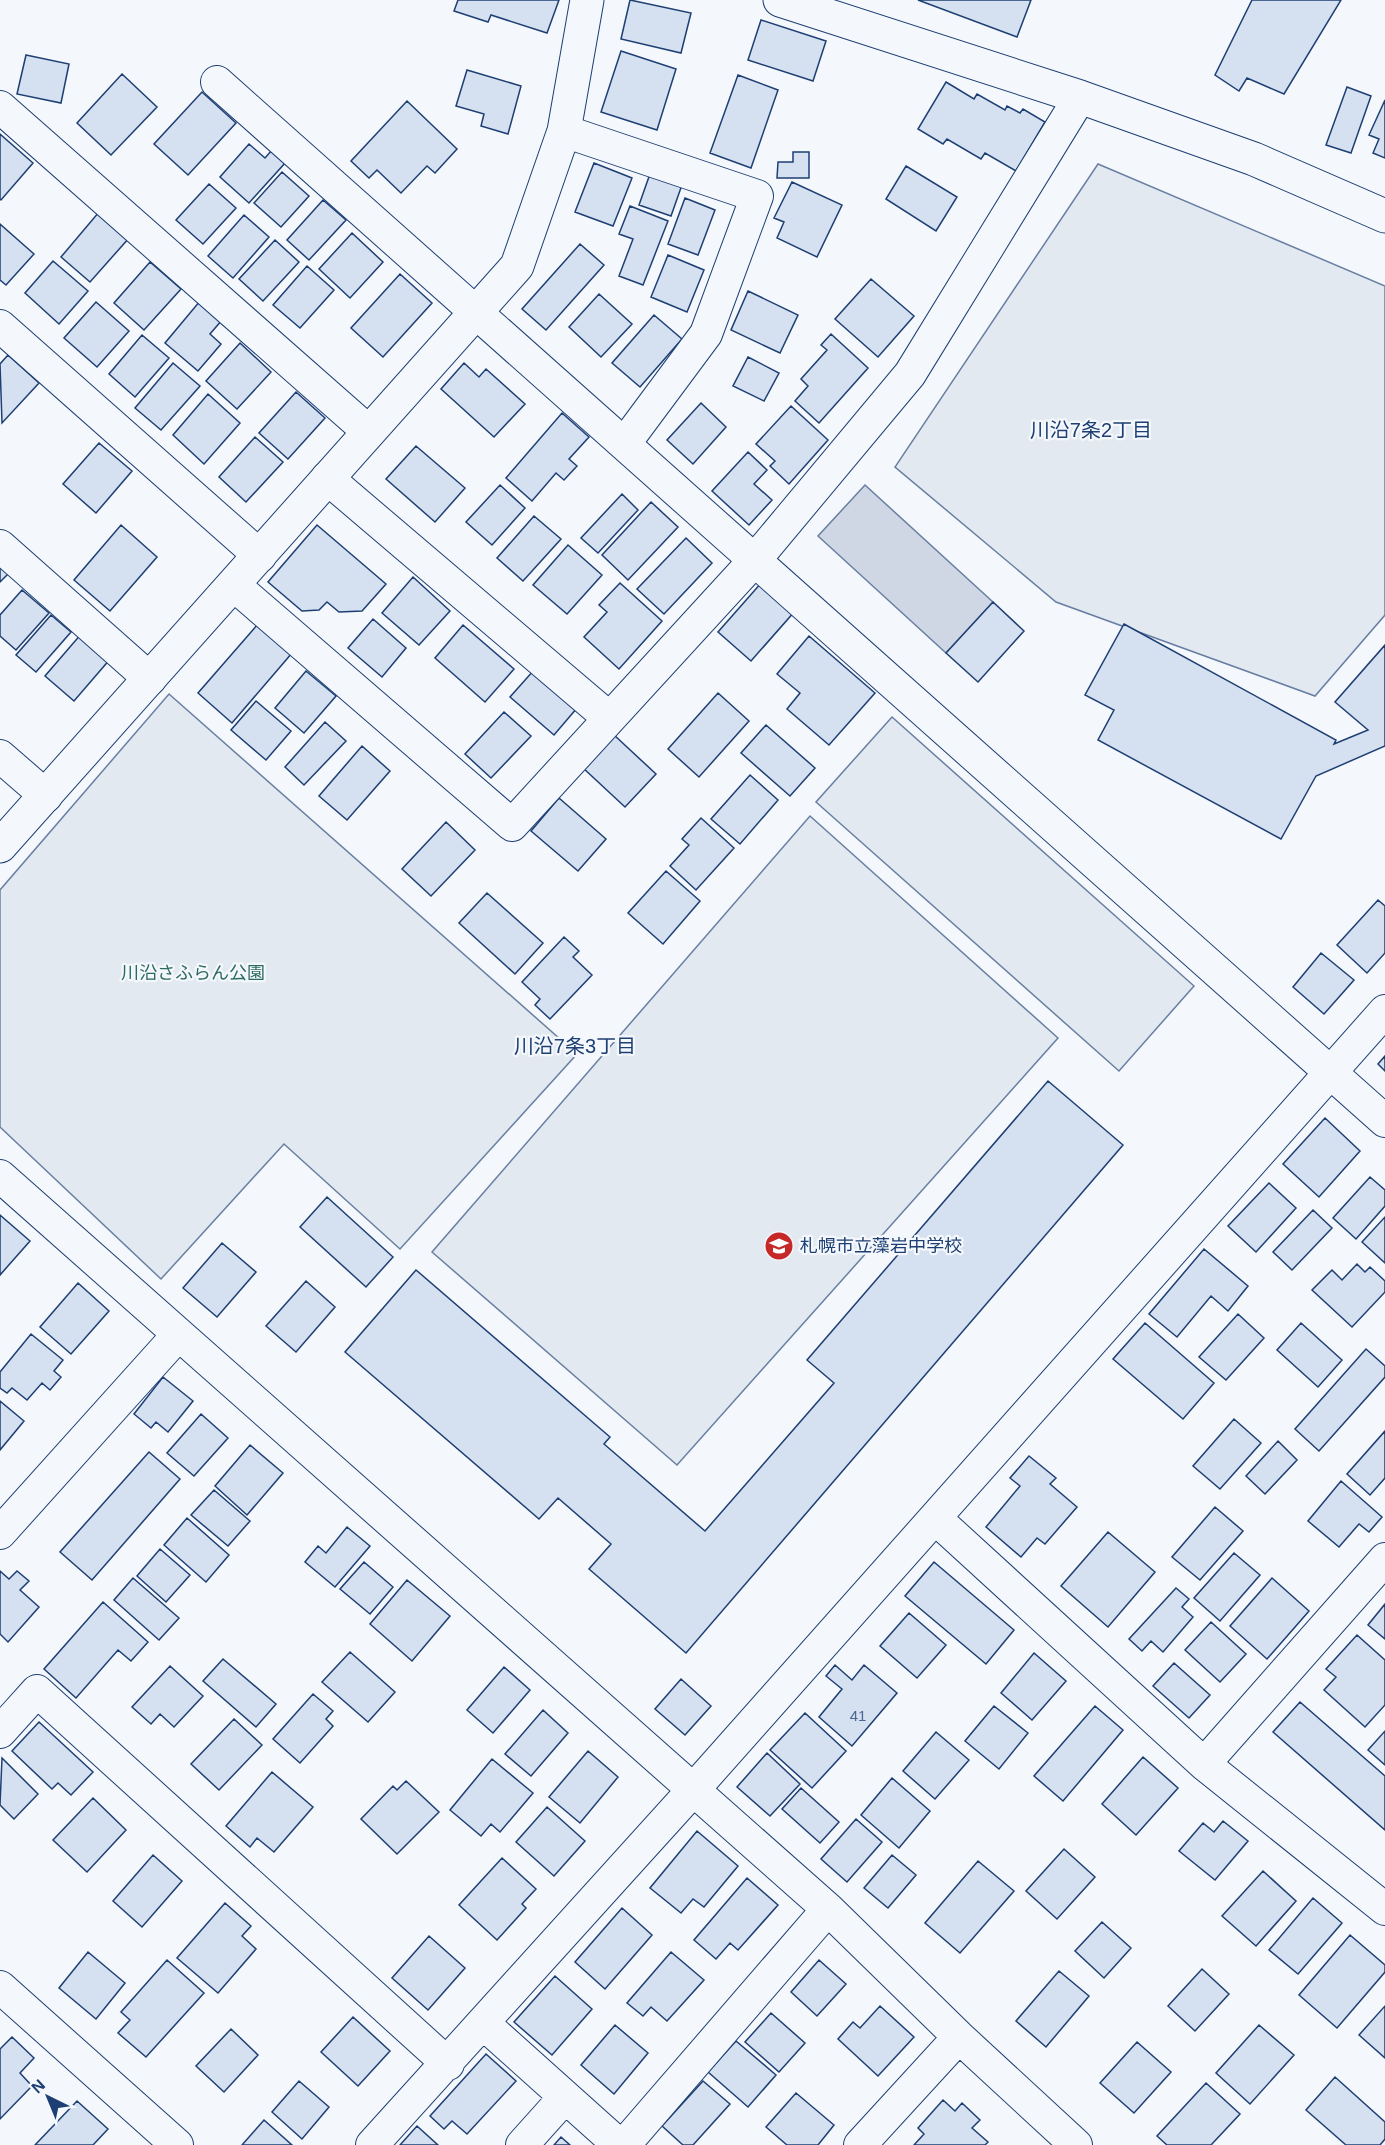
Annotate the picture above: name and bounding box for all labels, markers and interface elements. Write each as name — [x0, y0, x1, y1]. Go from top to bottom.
district label: 川沿7条2丁目 — [1030, 419, 1152, 441]
park label: 川沿さふらん公園 — [121, 963, 265, 983]
district label: 川沿7条3丁目 — [514, 1035, 636, 1057]
school or university icon: 札幌市立藻岩中学校 — [763, 1230, 795, 1262]
place label: 札幌市立藻岩中学校 — [800, 1236, 962, 1256]
house number: 41 — [850, 1707, 866, 1724]
north arrow — [18, 2067, 78, 2127]
text: N — [28, 2076, 48, 2097]

